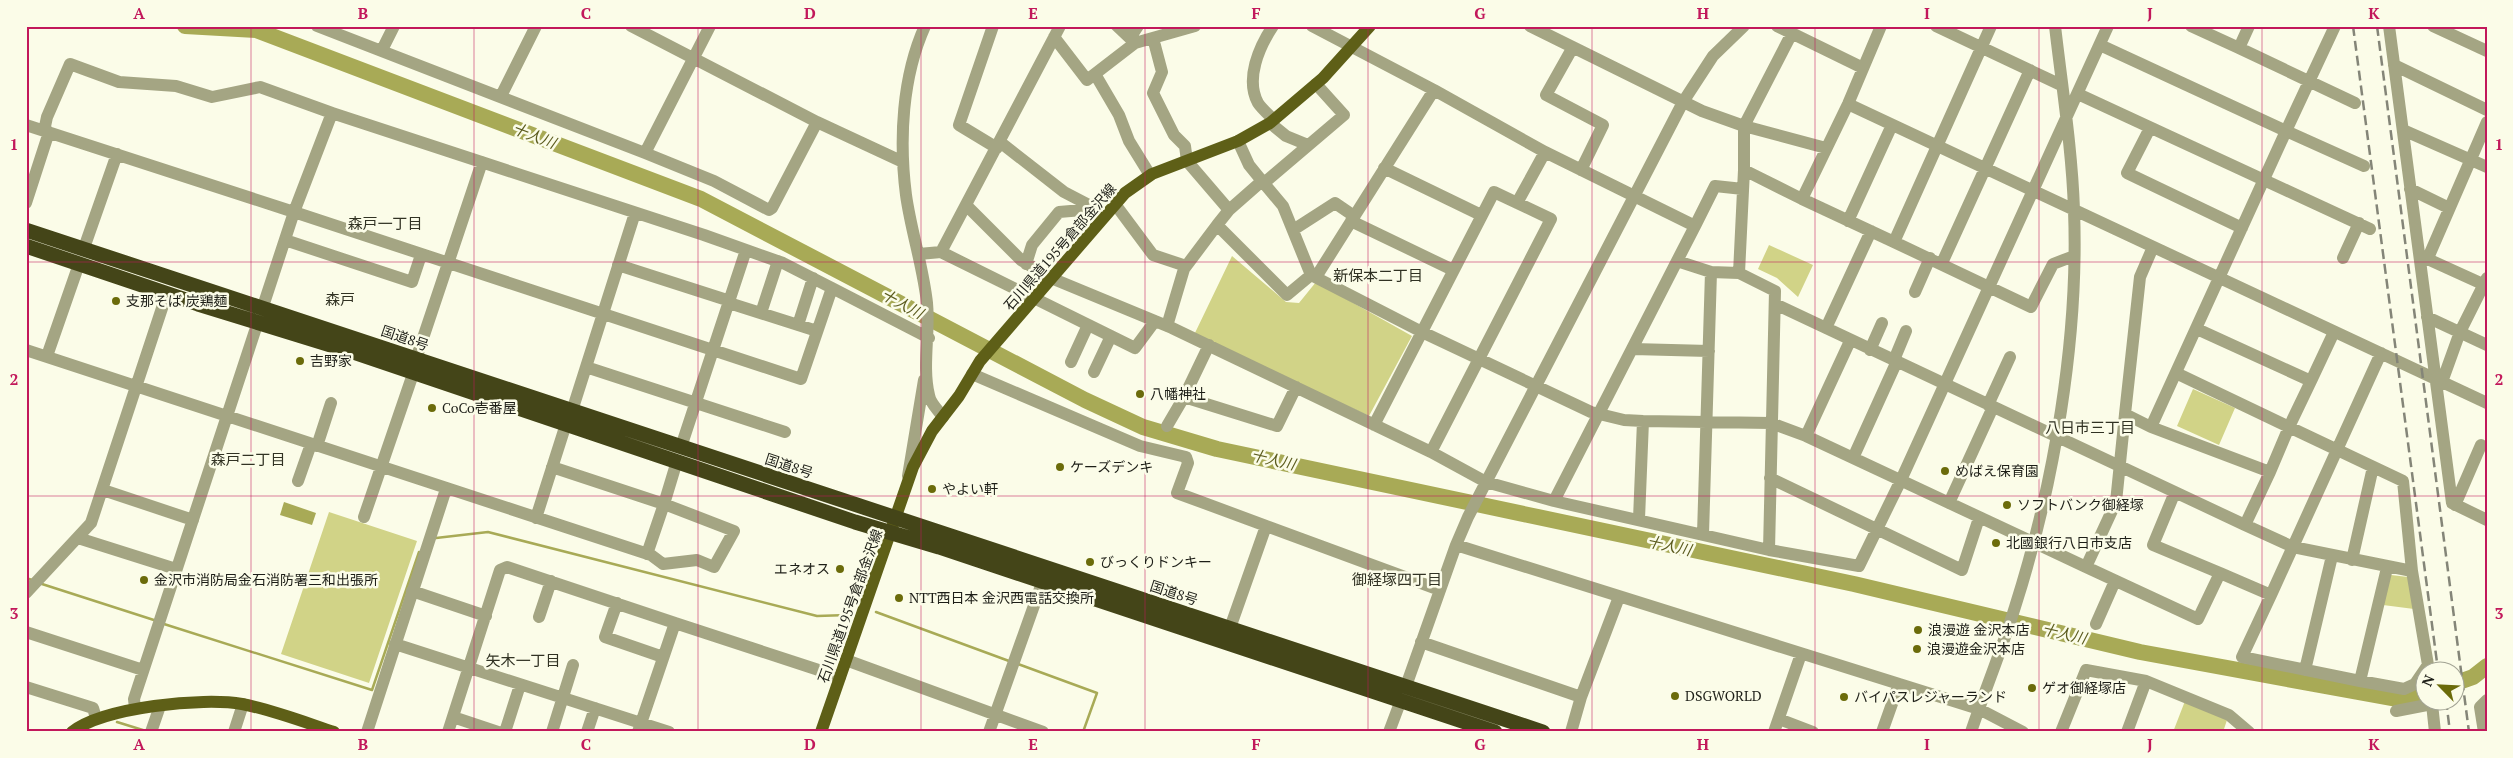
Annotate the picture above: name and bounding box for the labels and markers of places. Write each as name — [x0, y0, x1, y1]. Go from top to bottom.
place label: 支那そば 炭鶏麺 — [126, 291, 227, 310]
marker: 支那そば 炭鶏麺 — [110, 295, 122, 307]
place label: 吉野家 — [310, 351, 352, 370]
marker: 吉野家 — [294, 355, 306, 367]
place label: 八幡神社 — [1150, 384, 1206, 403]
marker: 八幡神社 — [1134, 388, 1146, 400]
place label: CoCo壱番屋 — [442, 398, 517, 417]
marker: CoCo壱番屋 — [426, 402, 438, 414]
place label: ケーズデンキ — [1070, 457, 1153, 476]
marker: ケーズデンキ — [1054, 461, 1066, 473]
place label: めばえ保育園 — [1955, 461, 2039, 480]
marker: めばえ保育園 — [1939, 465, 1951, 477]
place label: やよい軒 — [942, 479, 998, 498]
marker: やよい軒 — [926, 483, 938, 495]
place label: ソフトバンク御経塚 — [2017, 495, 2144, 514]
marker: ソフトバンク御経塚 — [2001, 499, 2013, 511]
place label: 北國銀行八日市支店 — [2006, 533, 2132, 552]
marker: 北國銀行八日市支店 — [1990, 537, 2002, 549]
place label: びっくりドンキー — [1100, 552, 1212, 571]
marker: びっくりドンキー — [1084, 556, 1096, 568]
place label: エネオス — [774, 559, 830, 578]
marker: エネオス — [834, 563, 846, 575]
place label: 金沢市消防局金石消防署三和出張所 — [154, 570, 378, 589]
marker: 金沢市消防局金石消防署三和出張所 — [138, 574, 150, 586]
place label: NTT西日本 金沢西電話交換所 — [909, 588, 1094, 607]
marker: NTT西日本 金沢西電話交換所 — [893, 592, 905, 604]
place label: 浪漫遊 金沢本店 — [1928, 620, 2029, 639]
marker: 浪漫遊 金沢本店 — [1912, 624, 1924, 636]
place label: 浪漫遊金沢本店 — [1927, 639, 2025, 658]
marker: 浪漫遊金沢本店 — [1911, 643, 1923, 655]
place label: ゲオ御経塚店 — [2042, 678, 2126, 697]
marker: ゲオ御経塚店 — [2026, 682, 2038, 694]
place label: DSGWORLD — [1685, 686, 1762, 705]
place label: バイパスレジャーランド — [1854, 687, 2007, 706]
marker: DSGWORLD — [1669, 690, 1681, 702]
marker: バイパスレジャーランド — [1838, 691, 1850, 703]

